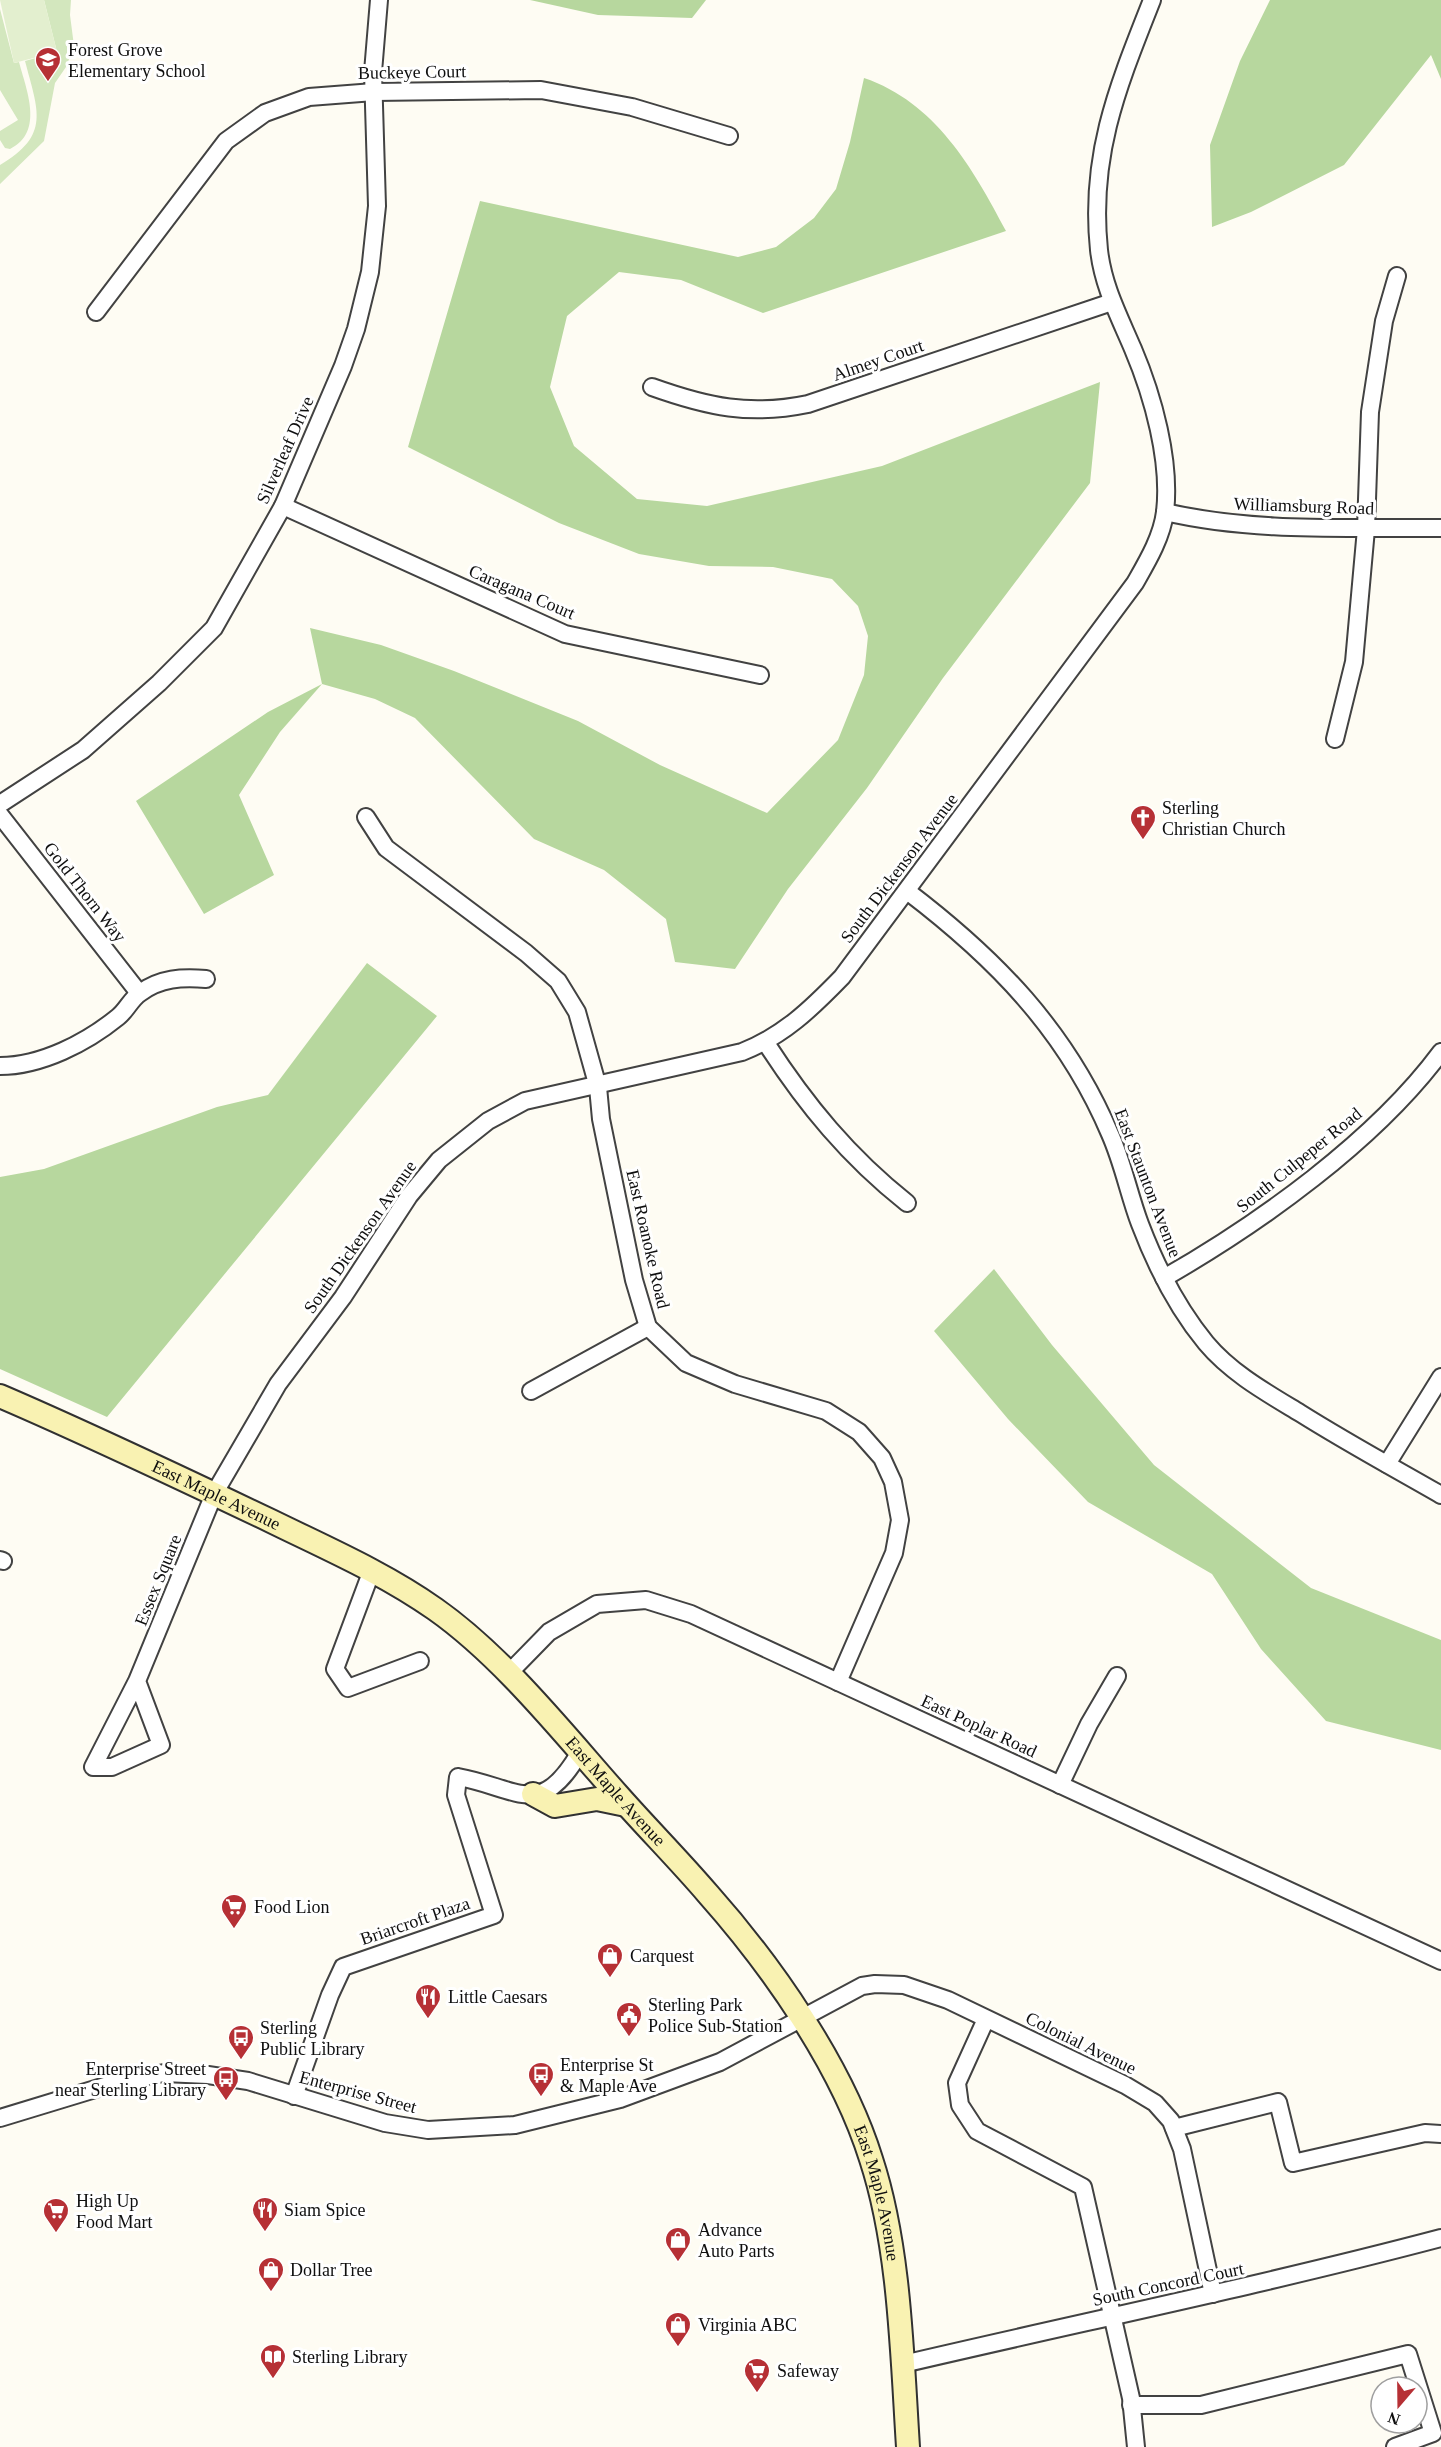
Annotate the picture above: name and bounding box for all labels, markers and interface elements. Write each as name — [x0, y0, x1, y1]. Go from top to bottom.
place label: Forest Grove Elementary School — [68, 40, 205, 81]
school or university icon: Forest Grove Elementary School — [33, 45, 63, 83]
street label: Buckeye Court — [358, 61, 466, 83]
street label: Almey Court — [830, 335, 926, 385]
street label: Silverleaf Drive — [252, 393, 318, 507]
street label: Williamsburg Road — [1233, 494, 1375, 518]
street label: Caragana Court — [466, 561, 578, 623]
street label: South Dickenson Avenue — [836, 789, 962, 947]
place label: Sterling Christian Church — [1162, 798, 1286, 839]
church icon: Sterling Christian Church — [1128, 803, 1158, 841]
street label: Gold Thorn Way — [40, 838, 130, 946]
street label: South Culpeper Road — [1232, 1103, 1366, 1217]
street label: East Staunton Avenue — [1110, 1106, 1186, 1260]
street label: South Dickenson Avenue — [300, 1157, 420, 1317]
street label: East Roanoke Road — [622, 1168, 674, 1310]
street label: East Maple Avenue — [149, 1456, 284, 1534]
street label: Essex Square — [131, 1532, 185, 1628]
street label: East Poplar Road — [918, 1691, 1040, 1761]
street label: East Maple Avenue — [562, 1733, 670, 1850]
supermarket icon: Food Lion — [219, 1892, 249, 1930]
street label: Briarcroft Plaza — [358, 1893, 472, 1949]
place label: Food Lion — [254, 1897, 330, 1917]
shop icon: Carquest — [595, 1941, 625, 1979]
place label: Carquest — [630, 1946, 694, 1966]
restaurant icon: Little Caesars — [413, 1982, 443, 2020]
place label: Little Caesars — [448, 1987, 547, 2007]
place label: Sterling Park Police Sub-Station — [648, 1995, 783, 2036]
public building icon: Sterling Park Police Sub-Station — [614, 2000, 644, 2038]
street label: Colonial Avenue — [1023, 2008, 1139, 2078]
place label: Sterling Public Library — [260, 2018, 364, 2059]
bus stop icon: Sterling Public Library — [226, 2023, 256, 2061]
place label: Enterprise St & Maple Ave — [560, 2055, 657, 2096]
place label: Enterprise Street near Sterling Library — [55, 2059, 206, 2100]
bus stop icon: Enterprise St & Maple Ave — [526, 2060, 556, 2098]
bus stop icon: Enterprise Street near Sterling Library — [211, 2064, 241, 2102]
street label: Enterprise Street — [297, 2067, 419, 2117]
street label: East Maple Avenue — [850, 2122, 903, 2262]
place label: High Up Food Mart — [76, 2191, 153, 2232]
restaurant icon: Siam Spice — [250, 2195, 280, 2233]
supermarket icon: High Up Food Mart — [41, 2196, 71, 2234]
place label: Siam Spice — [284, 2200, 366, 2220]
place label: Advance Auto Parts — [698, 2220, 775, 2261]
shop icon: Advance Auto Parts — [663, 2225, 693, 2263]
shop icon: Dollar Tree — [256, 2255, 286, 2293]
street label: South Concord Court — [1091, 2258, 1245, 2310]
place label: Dollar Tree — [290, 2260, 373, 2280]
shop icon: Virginia ABC — [663, 2310, 693, 2348]
place label: Virginia ABC — [698, 2315, 797, 2335]
library icon: Sterling Library — [258, 2342, 288, 2380]
place label: Sterling Library — [292, 2347, 407, 2367]
supermarket icon: Safeway — [742, 2356, 772, 2394]
place label: Safeway — [777, 2361, 839, 2381]
north arrow — [1369, 2375, 1429, 2435]
text: N — [1385, 2409, 1402, 2429]

